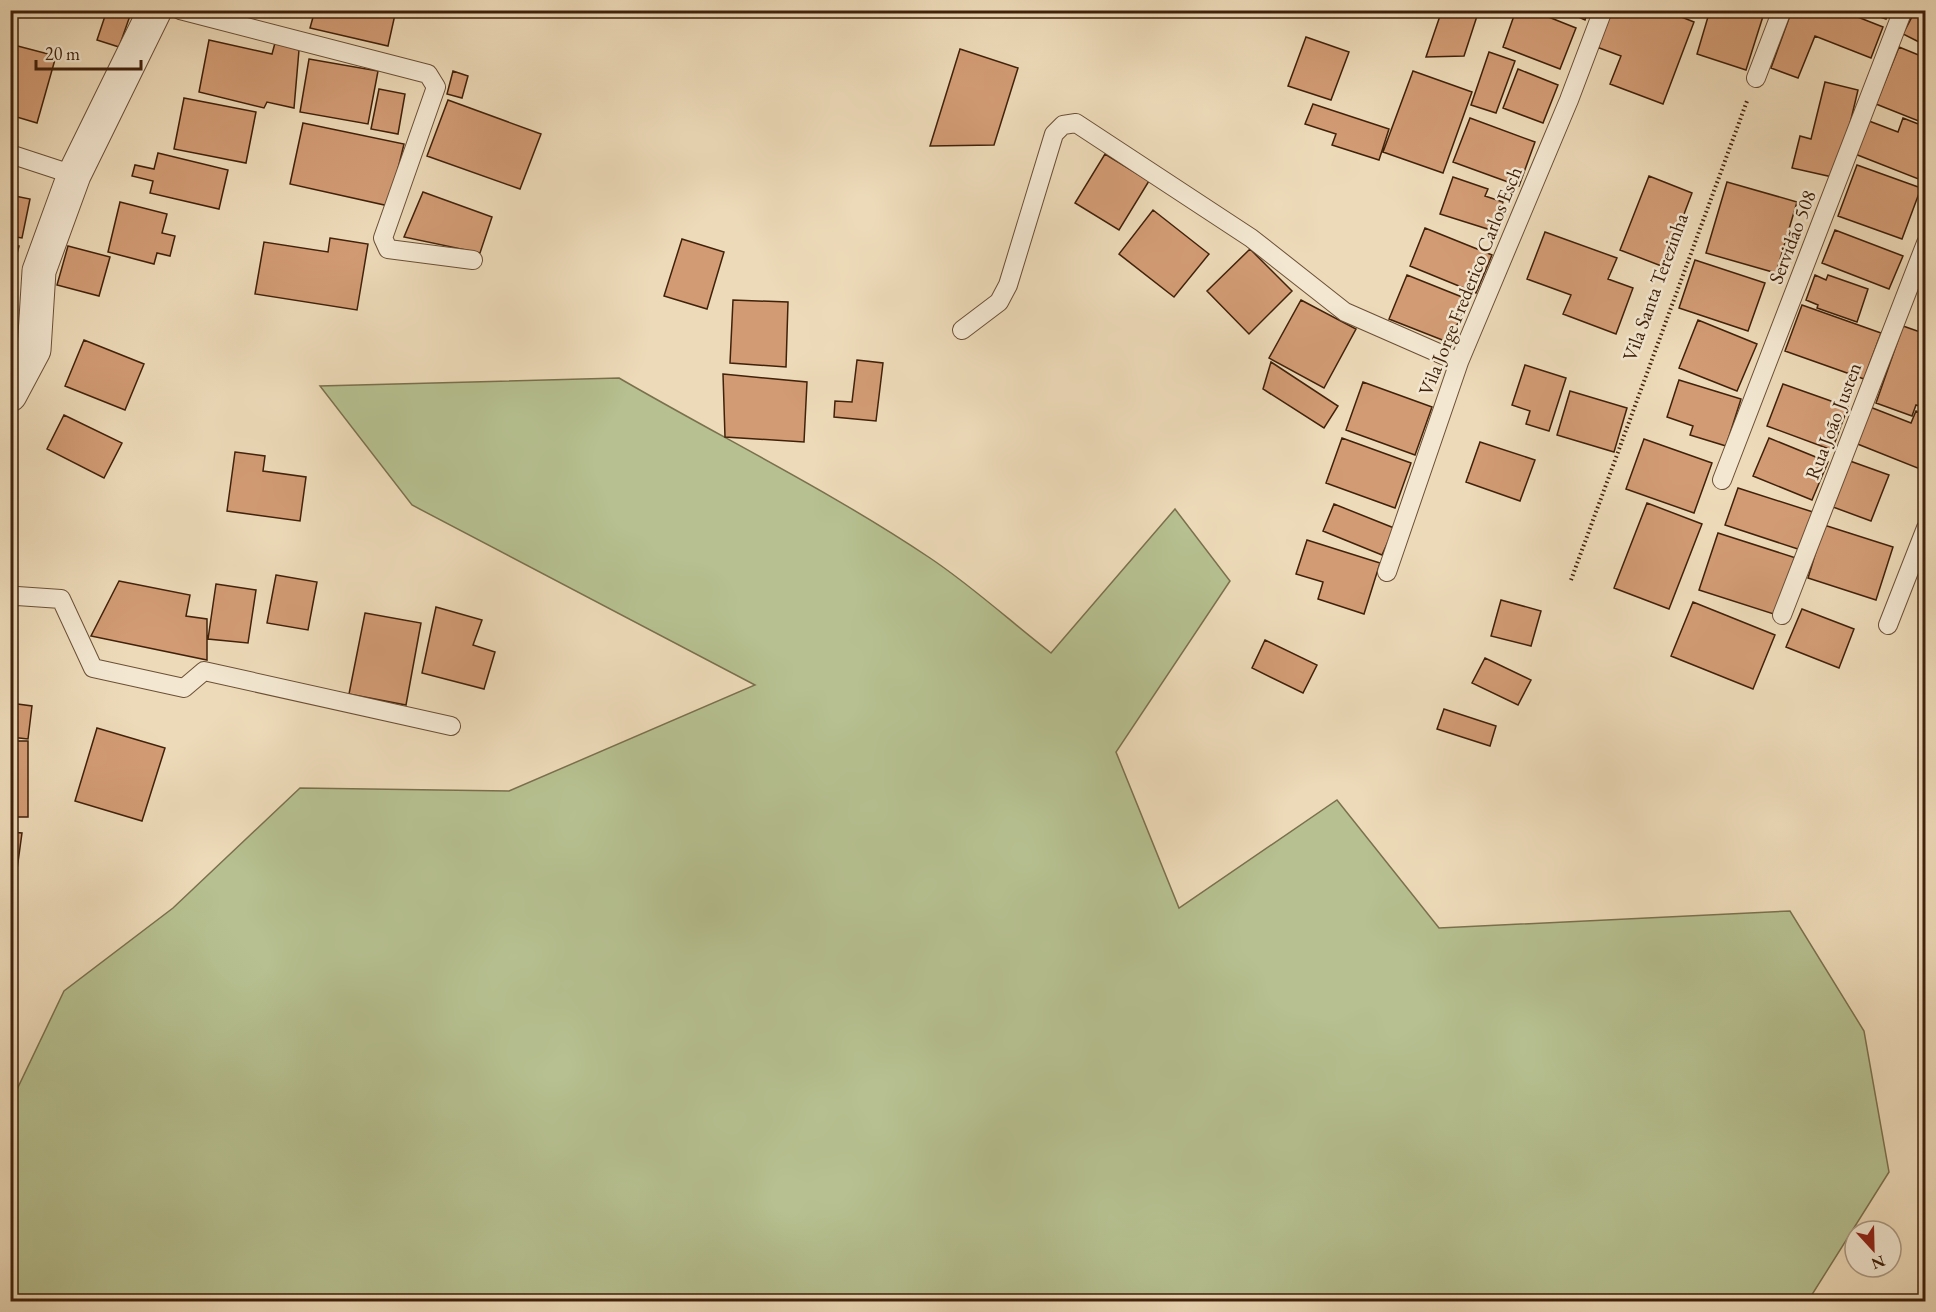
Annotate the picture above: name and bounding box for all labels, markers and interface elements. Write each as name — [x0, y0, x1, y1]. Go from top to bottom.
scale bar — [36, 33, 141, 71]
text: 20 m — [45, 42, 80, 65]
street label: Vila Jorge Frederico Carlos Esch — [1412, 163, 1528, 399]
street label: Servidão 508 — [1762, 186, 1822, 288]
street label: Vila Santa Terezinha — [1616, 209, 1694, 365]
street label: Rua João Justen — [1799, 358, 1867, 483]
north arrow — [1843, 1219, 1903, 1279]
text: N — [1868, 1250, 1888, 1275]

